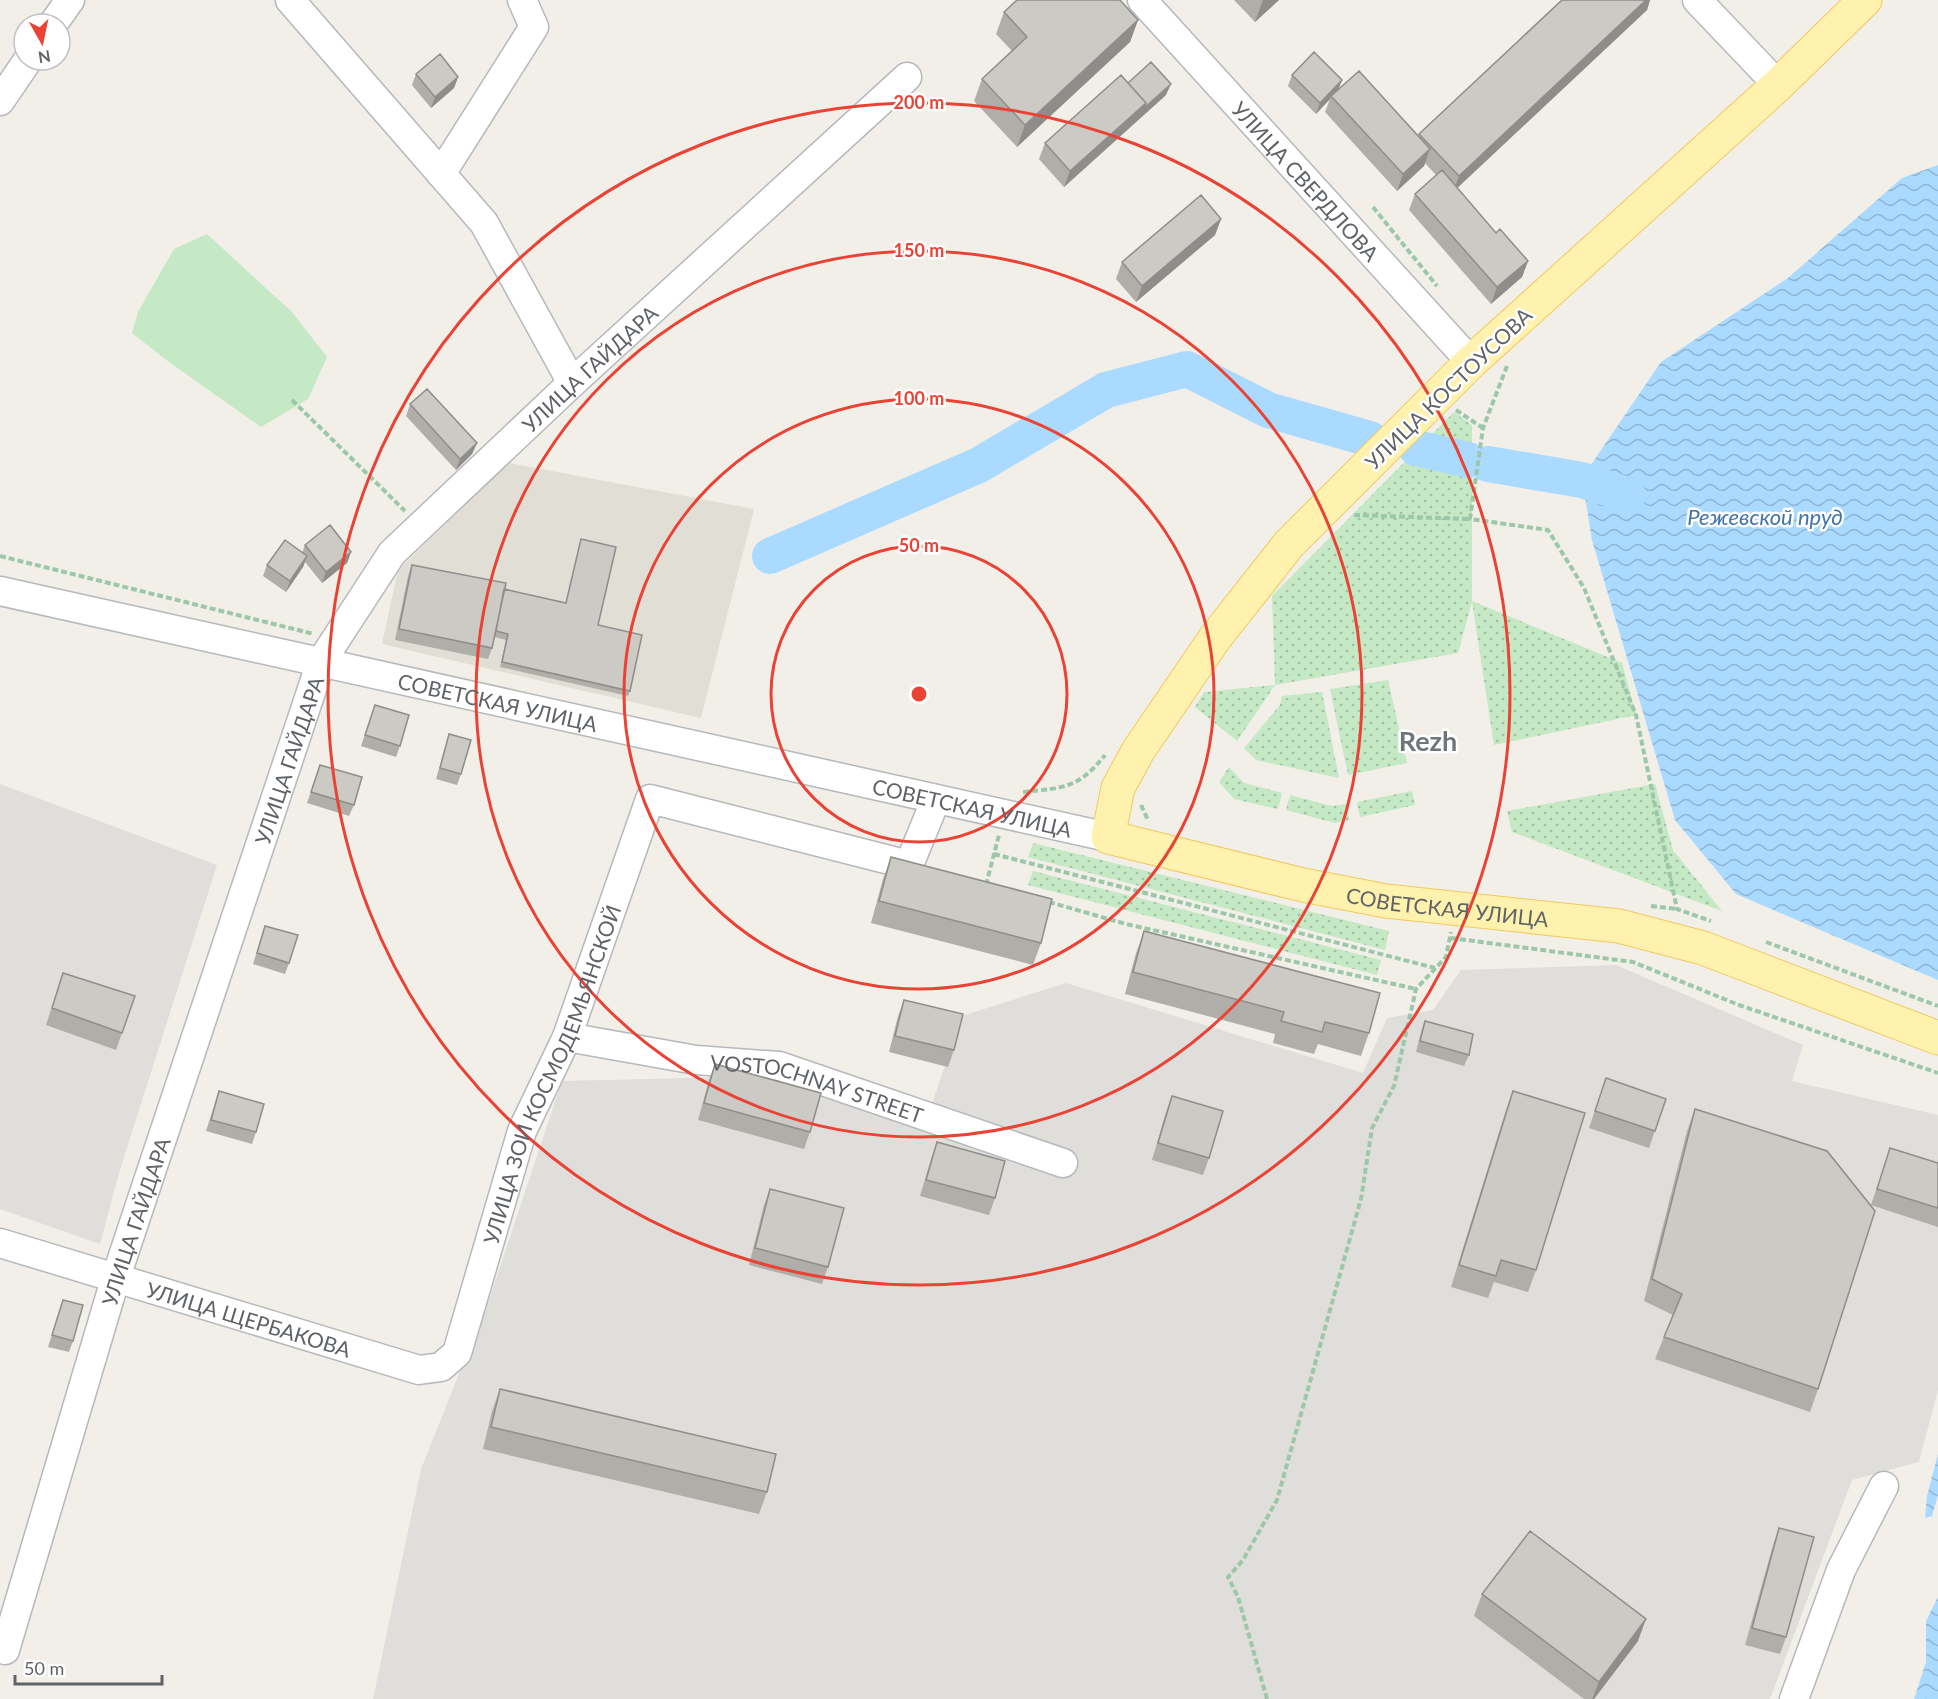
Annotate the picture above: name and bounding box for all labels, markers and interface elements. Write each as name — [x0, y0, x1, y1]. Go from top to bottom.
north arrow — [12, 12, 72, 72]
text: N — [37, 47, 52, 68]
text: 200 m — [894, 91, 944, 113]
street label: УЛИЦА СВЕРДЛОВА — [1227, 96, 1385, 266]
text: 150 m — [894, 239, 944, 261]
street label: УЛИЦА ГАЙДАРА — [516, 299, 663, 437]
street label: УЛИЦА КОСТОУСОВА — [1359, 301, 1537, 474]
text: 100 m — [894, 387, 944, 409]
water label: Режевской пруд — [1687, 503, 1843, 530]
text: 50 m — [899, 534, 939, 556]
street label: СОВЕТСКАЯ УЛИЦА — [396, 667, 601, 736]
street label: УЛИЦА ГАЙДАРА — [249, 672, 328, 847]
centre of rings — [909, 684, 929, 704]
district label: Rezh — [1399, 724, 1457, 757]
street label: СОВЕТСКАЯ УЛИЦА — [870, 773, 1075, 841]
street label: СОВЕТСКАЯ УЛИЦА — [1344, 881, 1551, 931]
street label: УЛИЦА ЗОИ КОСМОДЕМЬЯНСКОЙ — [477, 901, 625, 1247]
street label: VOSTOCHNAY STREET — [710, 1049, 928, 1127]
street label: УЛИЦА ГАЙДАРА — [96, 1133, 174, 1308]
street label: УЛИЦА ЩЕРБАКОВА — [144, 1276, 355, 1361]
scale bar — [15, 1648, 162, 1686]
text: 50 m — [24, 1657, 64, 1679]

